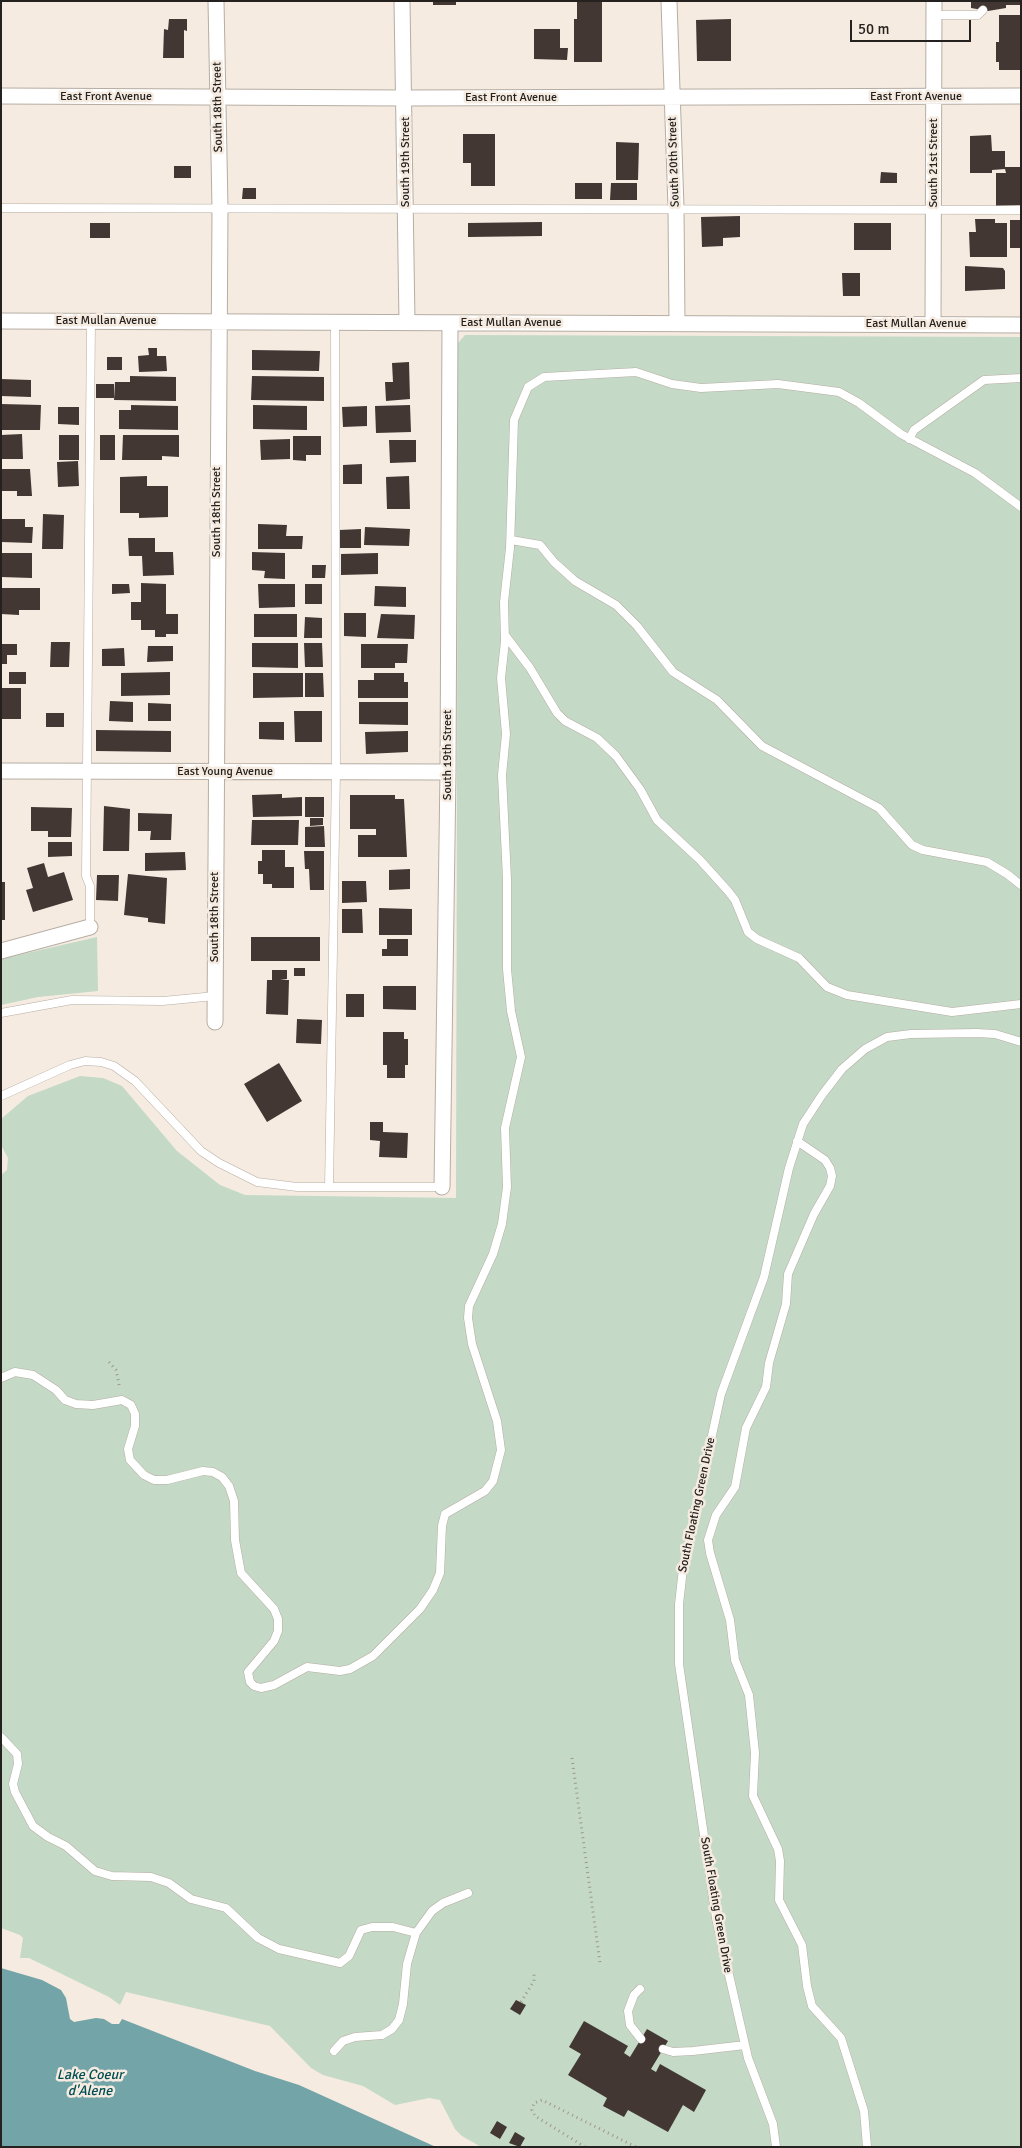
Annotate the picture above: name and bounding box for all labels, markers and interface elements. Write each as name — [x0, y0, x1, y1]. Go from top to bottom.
scale bar — [852, 10, 973, 42]
text: 50 m — [858, 20, 889, 38]
street label: South 18th Street — [210, 62, 226, 152]
street label: East Front Avenue — [60, 90, 152, 104]
street label: East Front Avenue — [870, 90, 962, 104]
street label: East Front Avenue — [465, 91, 557, 105]
street label: South 19th Street — [399, 117, 413, 207]
street label: South 20th Street — [665, 117, 683, 207]
street label: South 21st Street — [927, 118, 941, 208]
street label: East Mullan Avenue — [56, 314, 156, 328]
street label: East Mullan Avenue — [461, 316, 561, 330]
street label: East Mullan Avenue — [866, 317, 966, 331]
street label: South 18th Street — [210, 467, 224, 557]
street label: South 19th Street — [441, 710, 455, 800]
street label: East Young Avenue — [177, 765, 273, 779]
street label: South 18th Street — [208, 872, 222, 962]
street label: South Floating Green Drive — [676, 1436, 718, 1574]
street label: South Floating Green Drive — [697, 1836, 735, 1974]
water label: Lake Coeur d'Alene — [57, 2067, 123, 2100]

